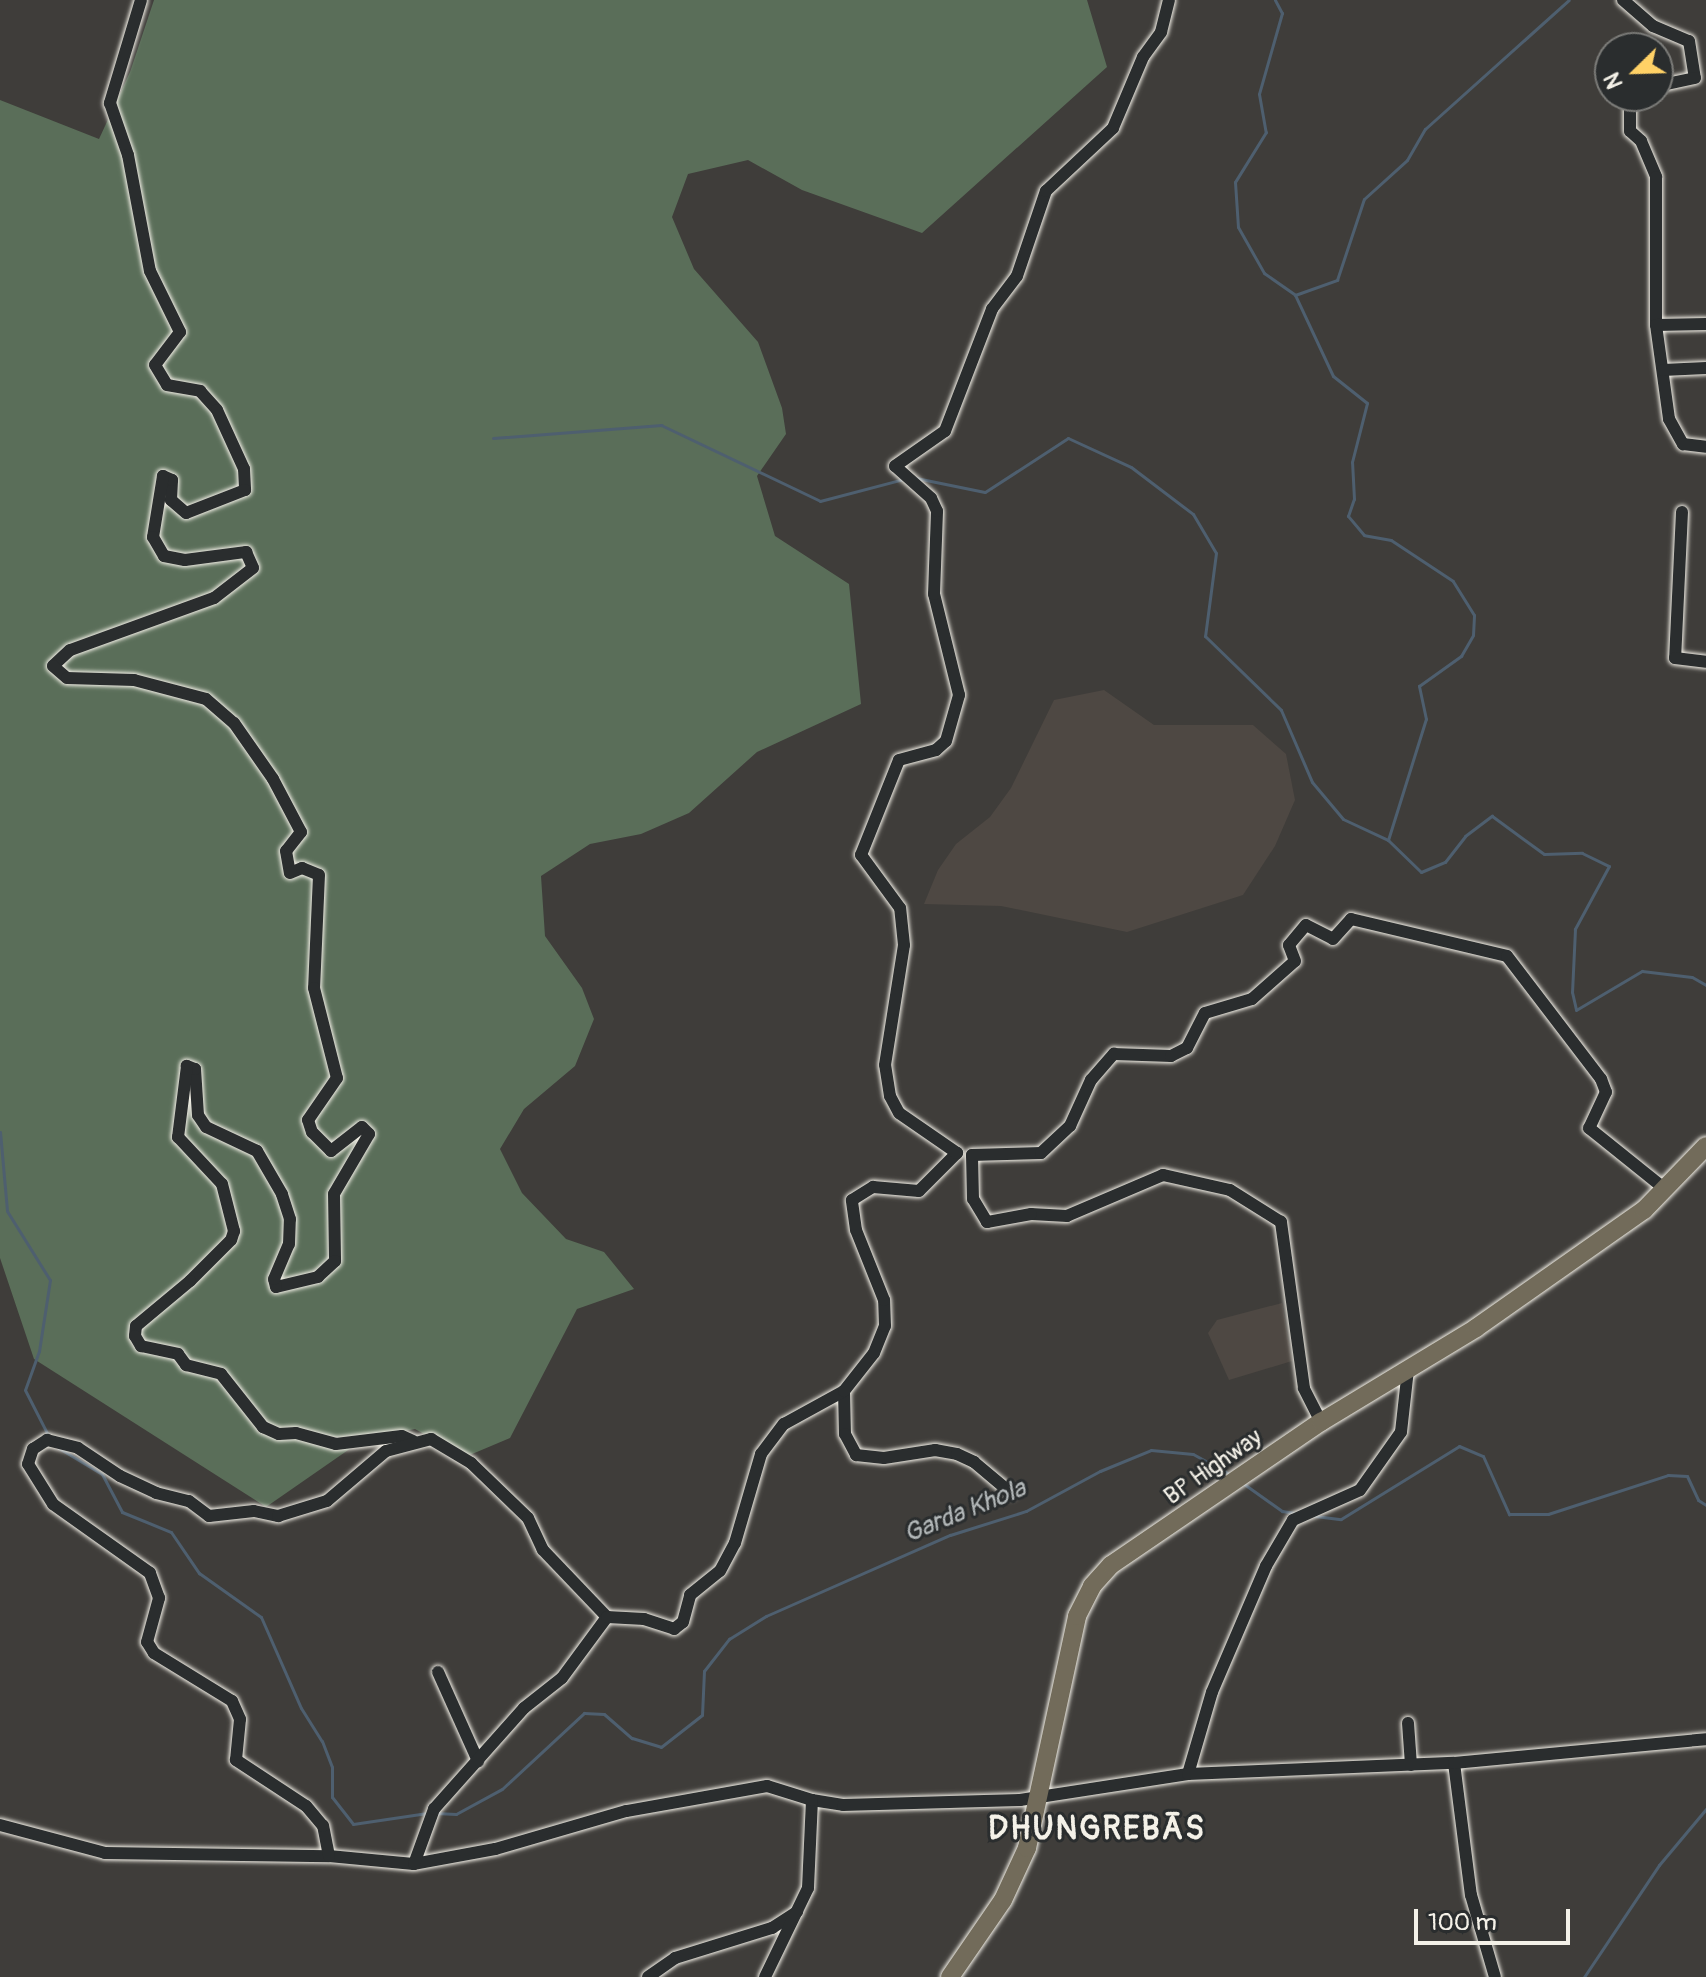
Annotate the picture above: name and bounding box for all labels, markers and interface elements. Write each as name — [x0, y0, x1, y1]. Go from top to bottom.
north arrow — [1594, 32, 1674, 112]
text: N — [1598, 68, 1630, 93]
street label: BP Highway — [1159, 1423, 1267, 1511]
water label: Garda Khola — [900, 1473, 1030, 1551]
district label: DHUNGREBĀS — [988, 1810, 1206, 1848]
scale bar — [1418, 1893, 1574, 1943]
text: 100 m — [1428, 1908, 1497, 1937]

